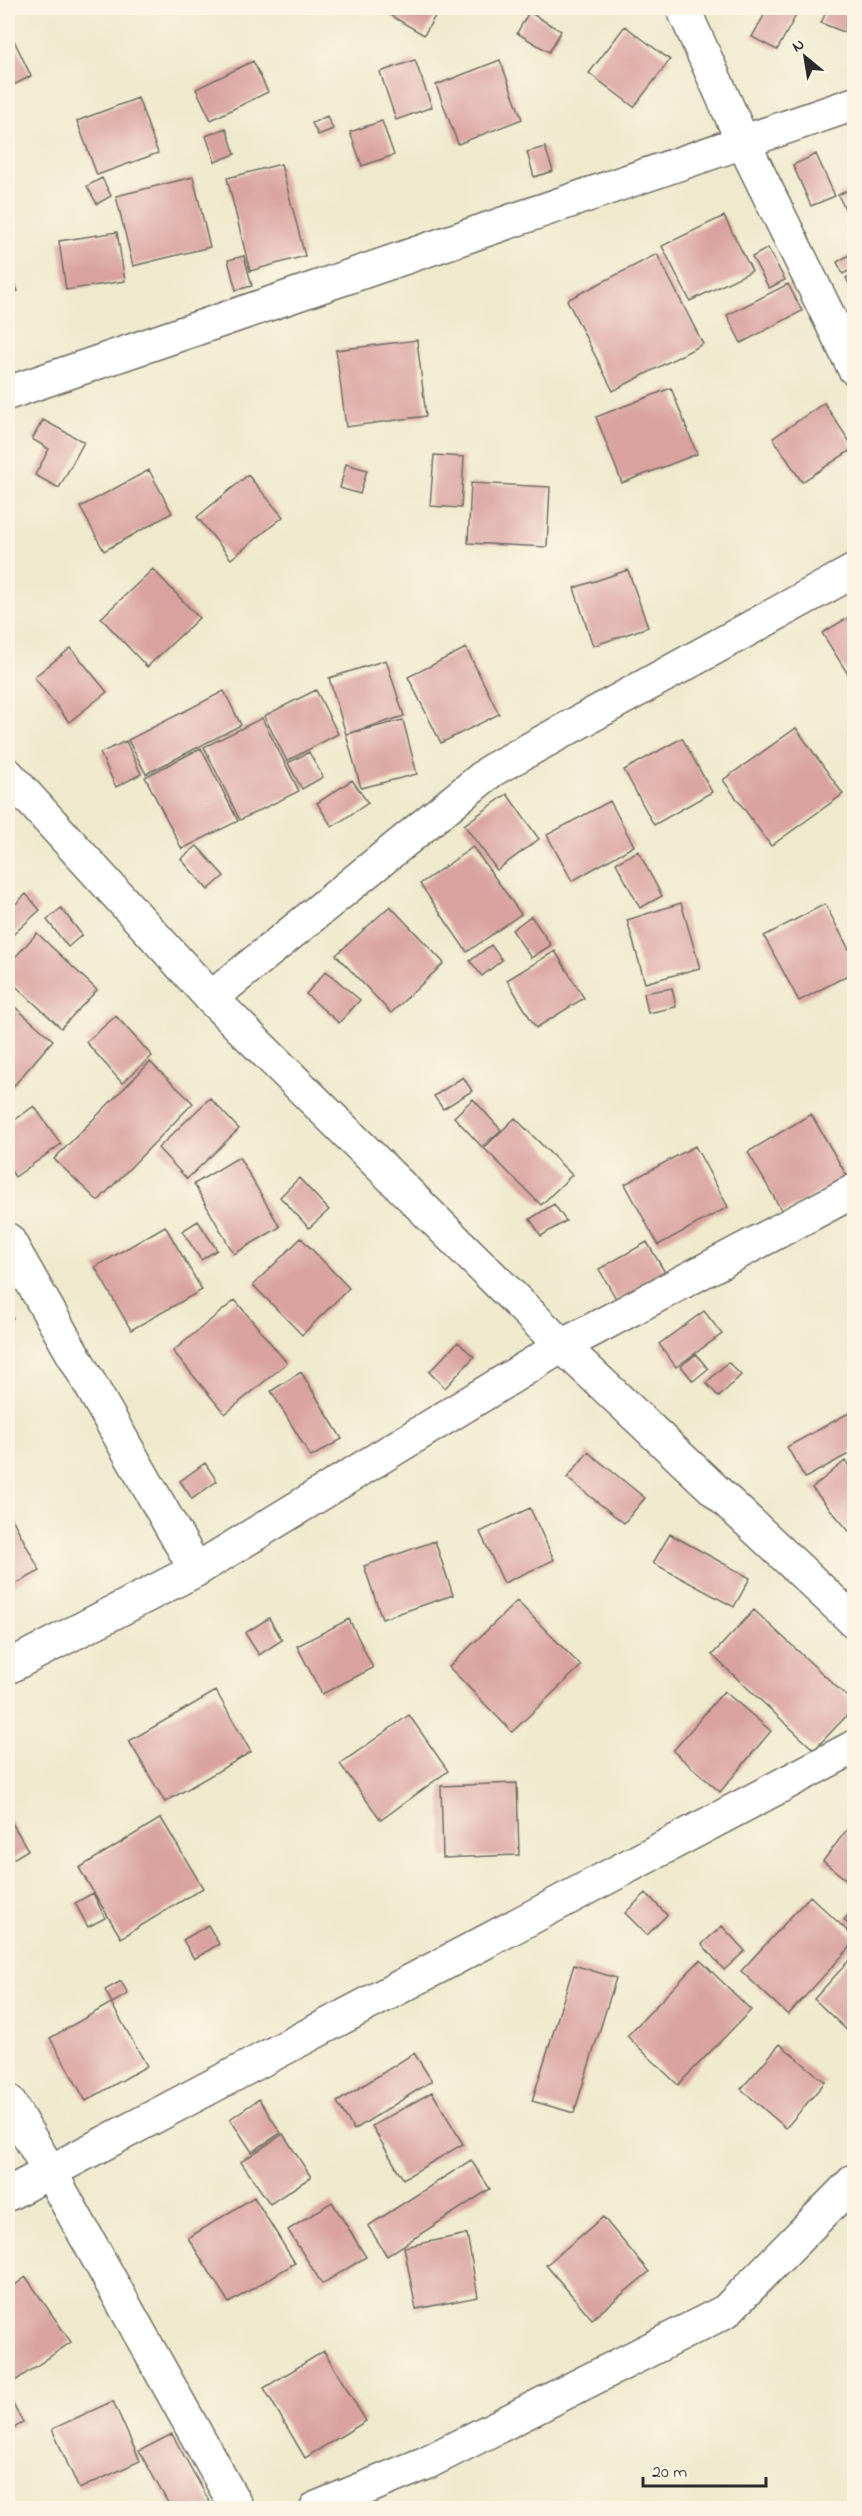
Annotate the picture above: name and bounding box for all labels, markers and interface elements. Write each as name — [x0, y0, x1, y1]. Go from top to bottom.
north arrow — [775, 27, 835, 87]
text: N — [788, 33, 809, 59]
scale bar — [643, 2450, 766, 2488]
text: 20 m — [652, 2460, 687, 2486]

